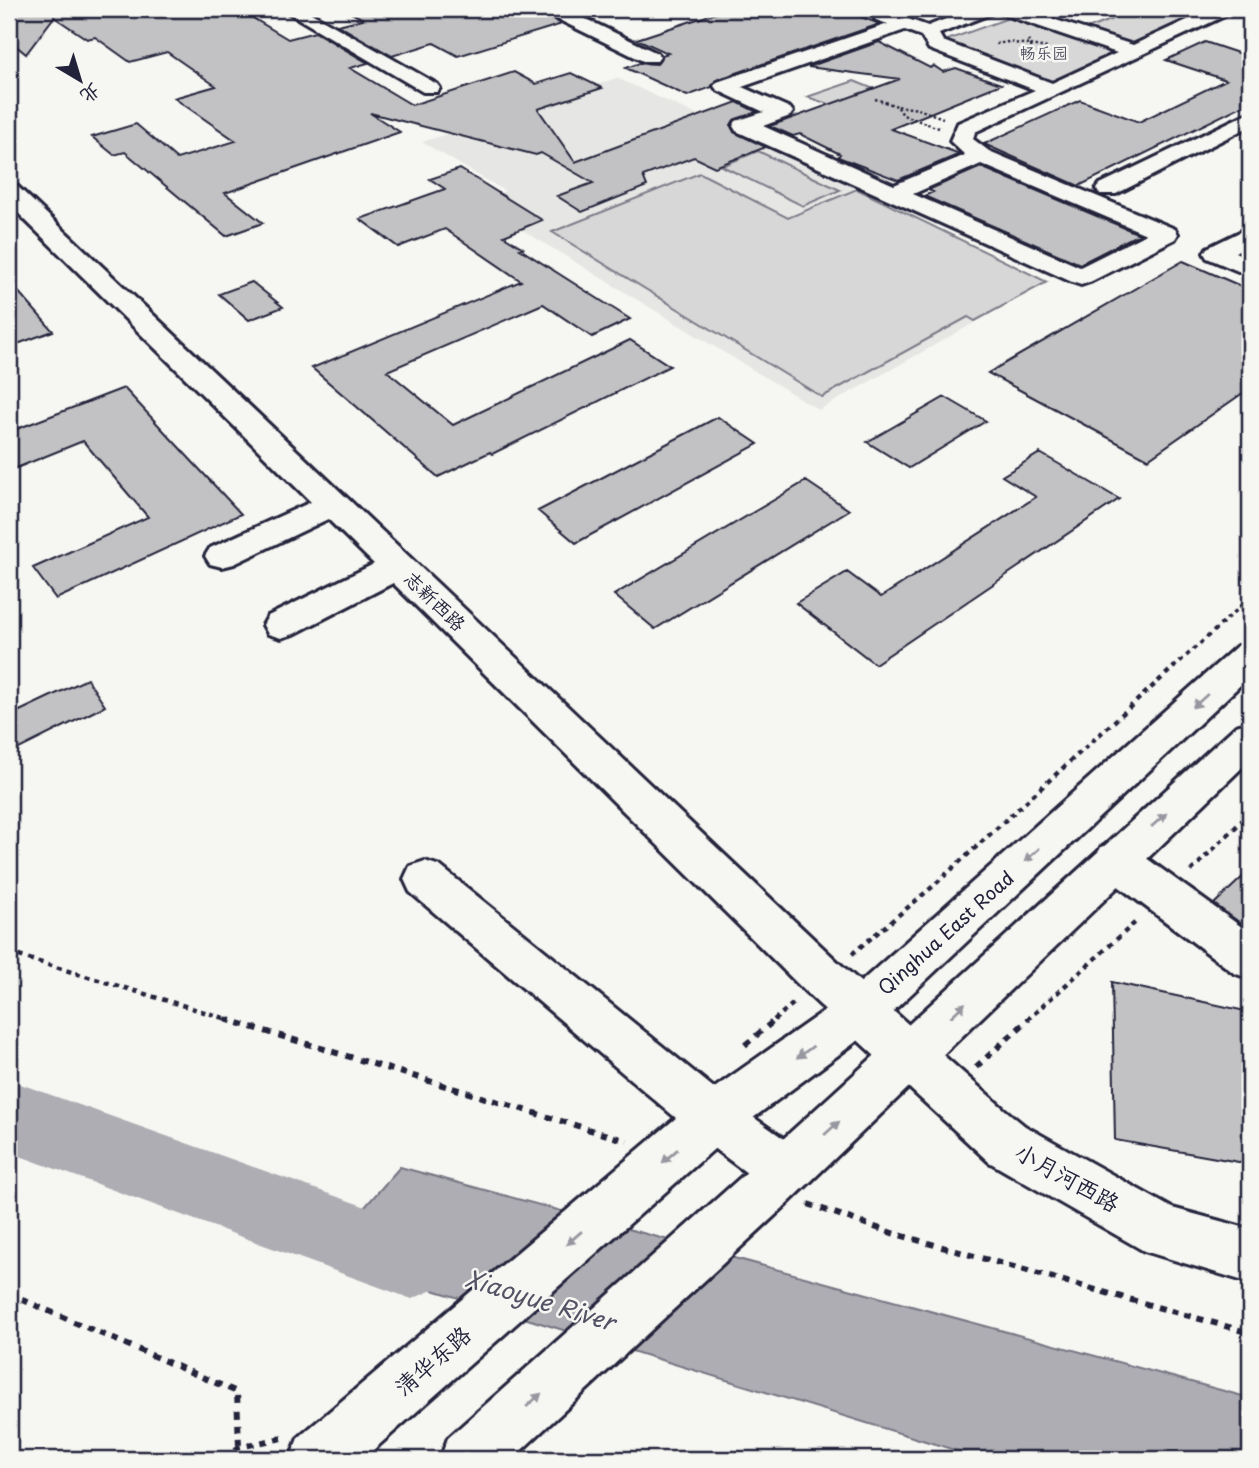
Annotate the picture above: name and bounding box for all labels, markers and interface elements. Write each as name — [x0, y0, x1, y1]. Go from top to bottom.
park label: 畅乐园 — [1020, 40, 1068, 64]
north arrow — [46, 46, 116, 116]
text: 北 — [75, 77, 107, 111]
street label: 志新西路 — [399, 564, 473, 637]
one-way arrow — [1191, 693, 1209, 709]
one-way arrow — [1150, 813, 1167, 829]
one-way arrow — [1024, 846, 1041, 862]
street label: Qinghua East Road — [871, 864, 1019, 1001]
one-way arrow — [949, 1003, 966, 1019]
one-way arrow — [796, 1045, 814, 1059]
one-way arrow — [823, 1120, 841, 1136]
street label: 小月河西路 — [1009, 1134, 1127, 1220]
one-way arrow — [661, 1148, 678, 1163]
one-way arrow — [566, 1230, 583, 1245]
water label: Xiaoyue River — [462, 1259, 622, 1340]
street label: 清华东路 — [386, 1316, 478, 1403]
one-way arrow — [525, 1393, 542, 1409]

